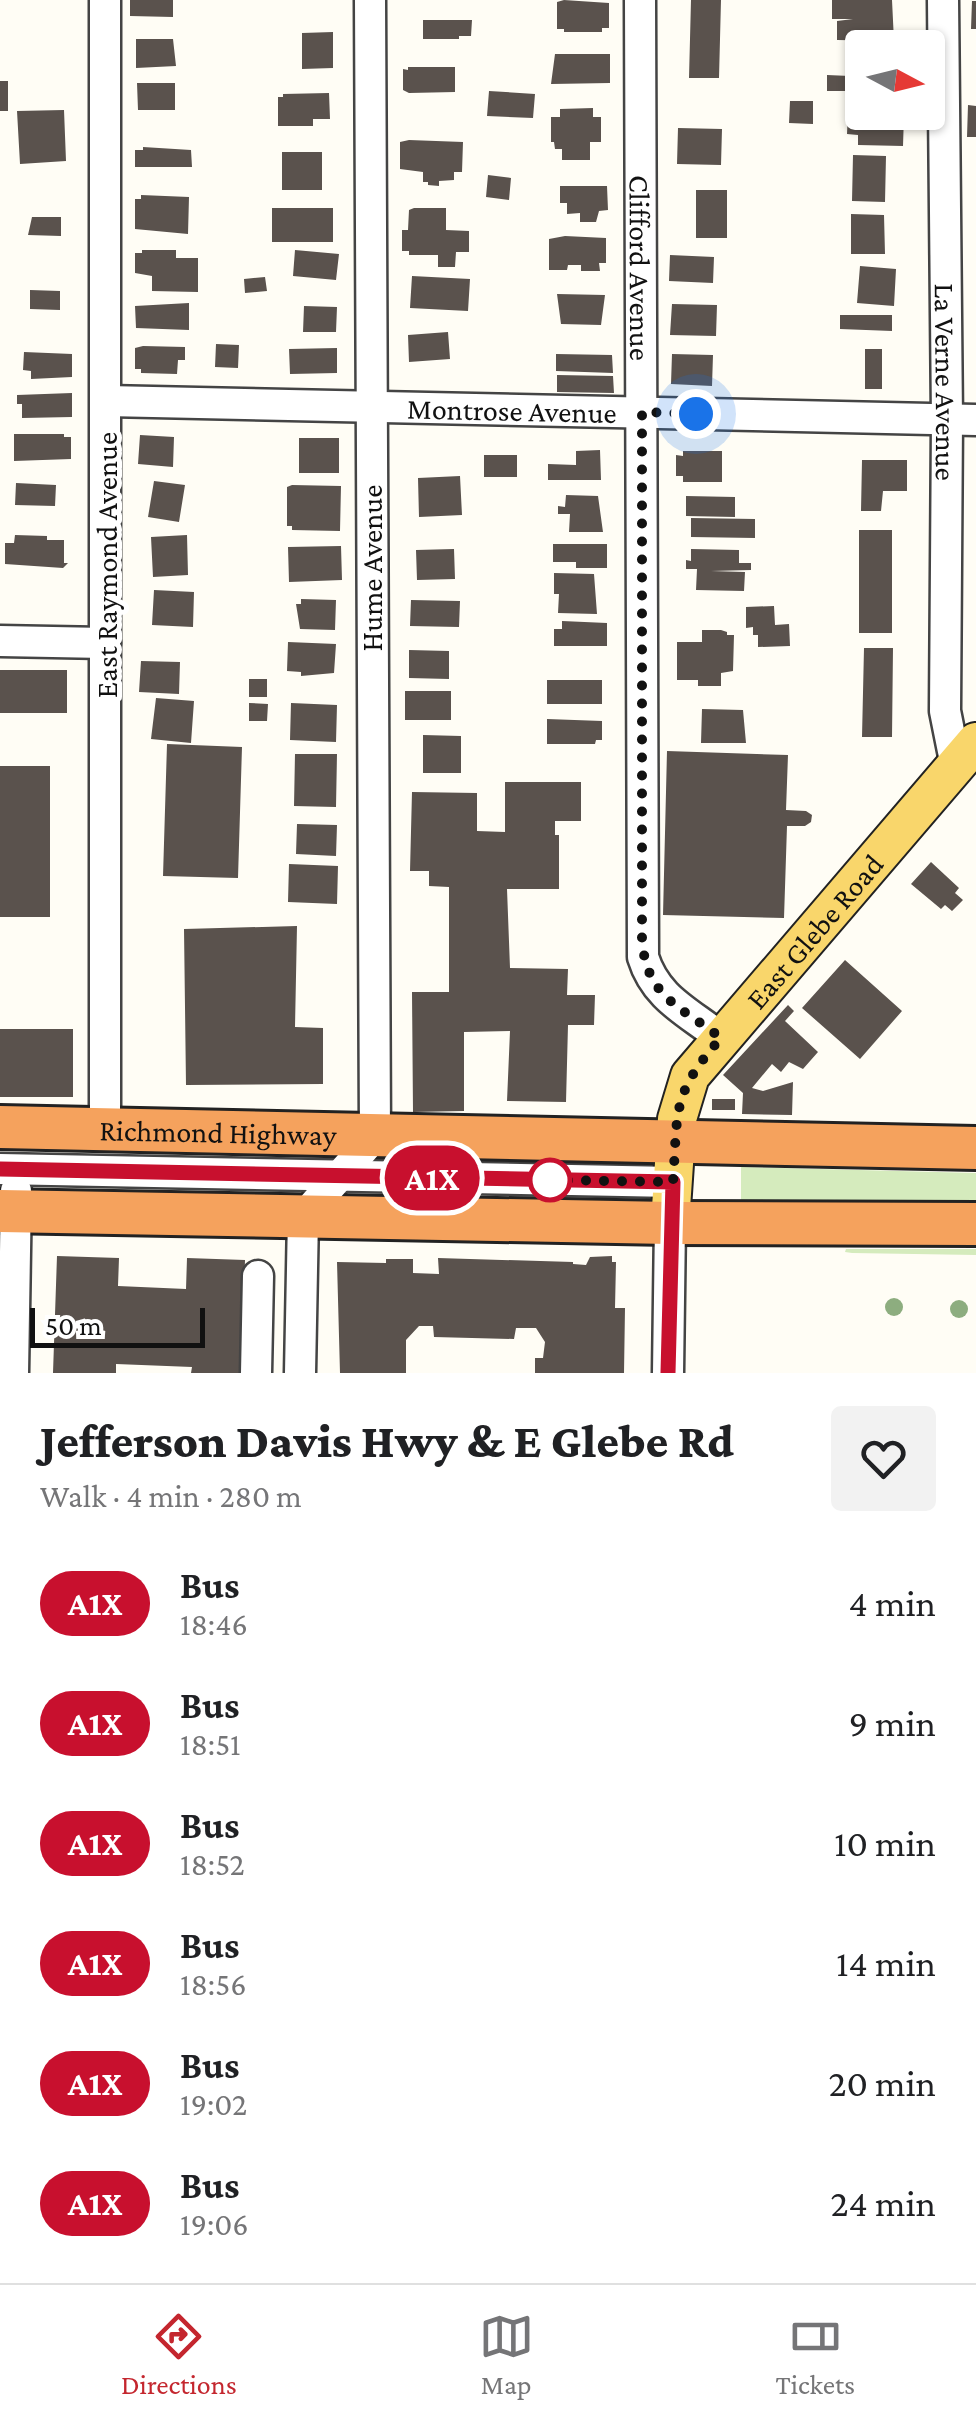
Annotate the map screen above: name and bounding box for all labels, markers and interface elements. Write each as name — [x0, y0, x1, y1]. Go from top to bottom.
north arrow — [845, 30, 945, 130]
map controls — [845, 30, 945, 130]
street label: Clifford Avenue — [624, 175, 658, 361]
street label: La Verne Avenue — [929, 283, 964, 481]
your location — [671, 389, 721, 439]
street label: Montrose Avenue — [407, 391, 617, 429]
street label: East Raymond Avenue — [90, 432, 124, 698]
street label: Hume Avenue — [355, 485, 388, 651]
street label: East Glebe Road — [739, 847, 889, 1015]
street label: Richmond Highway — [99, 1113, 337, 1152]
line badge: A1X — [374, 1146, 490, 1210]
text: A1X — [405, 1159, 459, 1198]
unlabelled marker — [529, 1159, 571, 1201]
scale bar — [30, 1303, 205, 1348]
text: 50 m — [45, 1310, 102, 1341]
button: heart — [831, 1406, 936, 1511]
text: Jefferson Davis Hwy & E Glebe Rd — [40, 1414, 734, 1467]
text: Walk · 4 min · 280 m — [40, 1478, 302, 1514]
text: Bus — [180, 1564, 239, 1606]
text: 4 min — [849, 1582, 936, 1624]
text: A1X — [68, 1584, 122, 1623]
text: 18:46 — [180, 1606, 248, 1642]
text: Bus — [180, 1684, 239, 1726]
text: 9 min — [849, 1702, 936, 1744]
text: A1X — [68, 1704, 122, 1743]
text: 18:51 — [180, 1726, 241, 1762]
text: Bus — [180, 1804, 239, 1846]
text: 10 min — [834, 1822, 936, 1864]
text: A1X — [68, 1824, 122, 1863]
text: 18:52 — [180, 1846, 245, 1882]
text: Bus — [180, 1924, 239, 1966]
text: 14 min — [836, 1942, 936, 1984]
text: A1X — [68, 1944, 122, 1983]
text: 18:56 — [180, 1966, 247, 2002]
text: Bus — [180, 2044, 239, 2086]
text: 20 min — [828, 2062, 936, 2104]
text: A1X — [68, 2064, 122, 2103]
text: 19:02 — [180, 2086, 247, 2122]
text: Bus — [180, 2164, 239, 2206]
text: 24 min — [830, 2182, 936, 2224]
text: A1X — [68, 2184, 122, 2223]
text: 19:06 — [180, 2206, 249, 2242]
tab: Directions — [121, 2309, 237, 2400]
tab: Map — [479, 2309, 534, 2400]
tab: Tickets — [776, 2309, 855, 2400]

